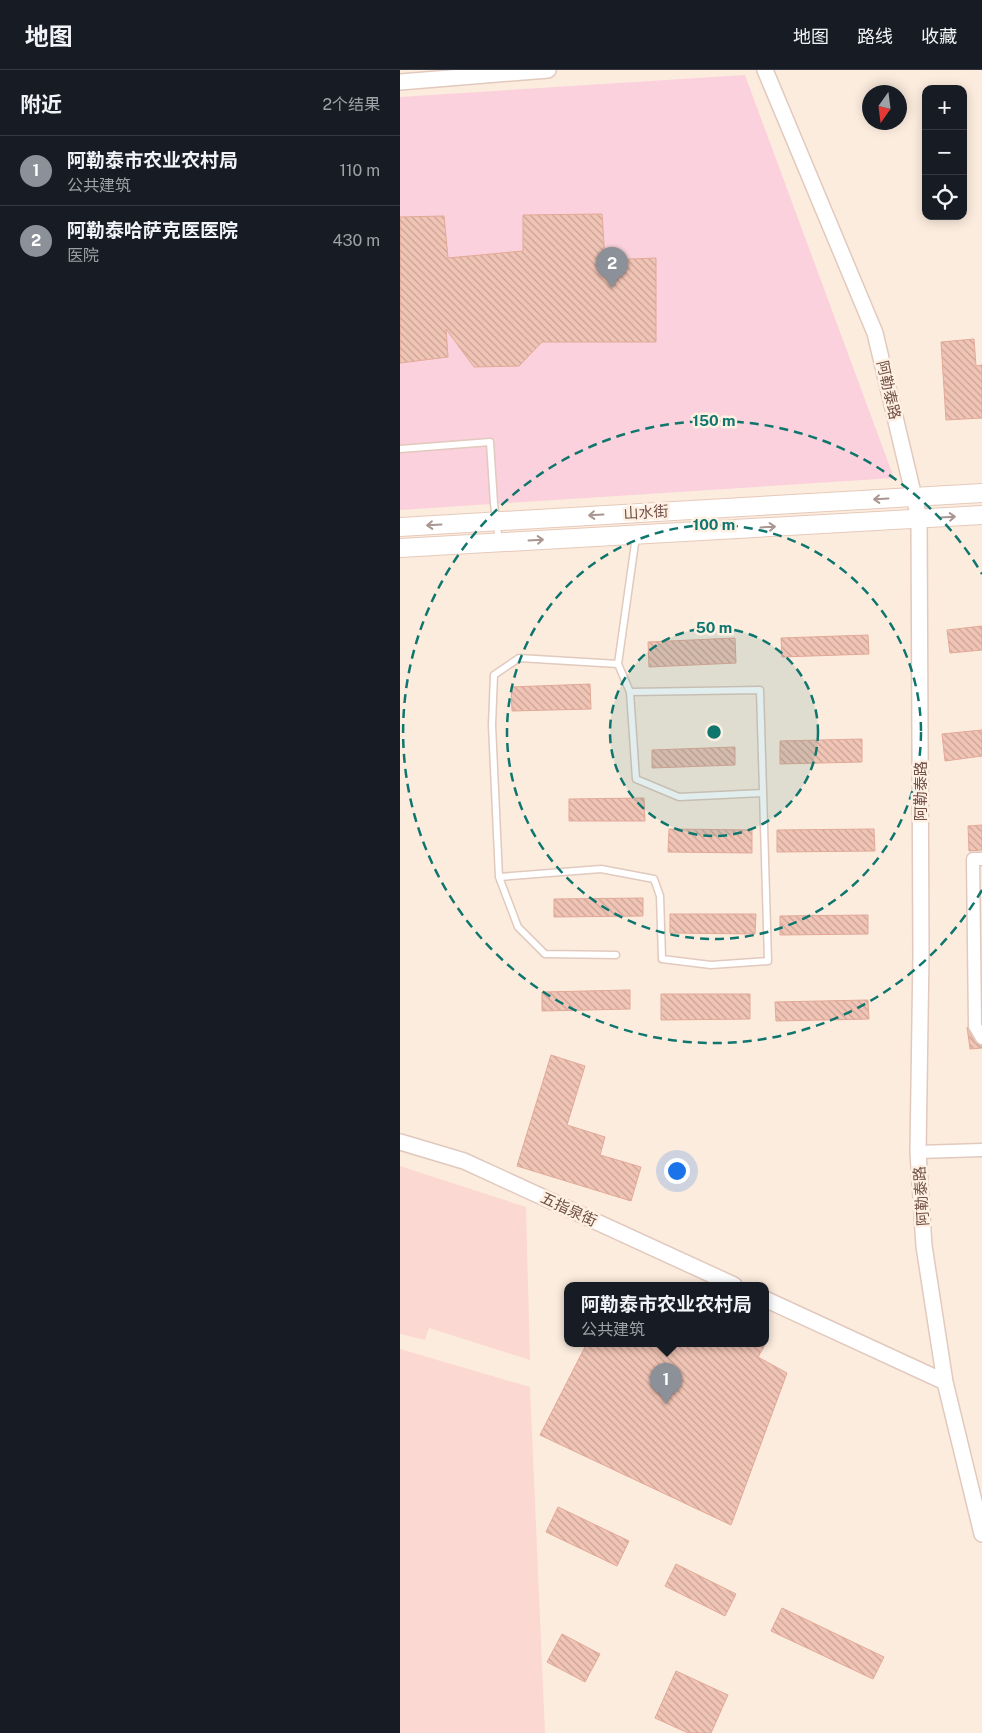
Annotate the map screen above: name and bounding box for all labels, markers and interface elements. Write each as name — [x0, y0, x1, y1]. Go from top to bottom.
text: 地图 — [25, 22, 73, 50]
text: 地图 — [793, 26, 829, 47]
text: 路线 — [857, 26, 893, 47]
text: 收藏 — [921, 26, 957, 47]
north arrow — [862, 85, 907, 130]
map controls — [922, 85, 967, 220]
button: + — [922, 85, 967, 130]
text: 附近 — [20, 92, 62, 117]
text: 2个结果 — [322, 95, 380, 114]
button: − — [922, 130, 967, 175]
text: 阿勒泰市农业农村局 — [67, 149, 238, 171]
text: 1 — [33, 161, 39, 180]
text: 110 m — [339, 161, 380, 180]
button: locate — [922, 175, 967, 220]
text: 公共建筑 — [67, 176, 131, 195]
text: 阿勒泰哈萨克医医院 — [67, 219, 238, 241]
text: 2 — [31, 231, 41, 250]
text: 430 m — [332, 231, 380, 250]
text: 医院 — [67, 246, 99, 265]
pin: 2 — [596, 247, 628, 288]
street label: 阿勒泰路 — [874, 359, 904, 421]
text: 150 m — [692, 412, 736, 429]
one-way arrow — [873, 494, 889, 503]
street label: 山水街 — [623, 502, 669, 522]
one-way arrow — [589, 511, 605, 520]
one-way arrow — [940, 512, 956, 521]
text: 100 m — [693, 516, 735, 533]
one-way arrow — [426, 520, 442, 529]
one-way arrow — [760, 523, 776, 532]
one-way arrow — [528, 536, 544, 545]
text: 50 m — [696, 619, 732, 636]
centre of rings — [705, 723, 723, 741]
street label: 阿勒泰路 — [912, 761, 929, 821]
your location — [664, 1158, 690, 1184]
street label: 阿勒泰路 — [910, 1165, 932, 1227]
street label: 五指泉街 — [538, 1189, 600, 1229]
popup — [564, 1282, 769, 1347]
text: 阿勒泰市农业农村局 — [581, 1293, 752, 1315]
text: 公共建筑 — [581, 1320, 645, 1339]
pin: 1 — [650, 1363, 682, 1404]

